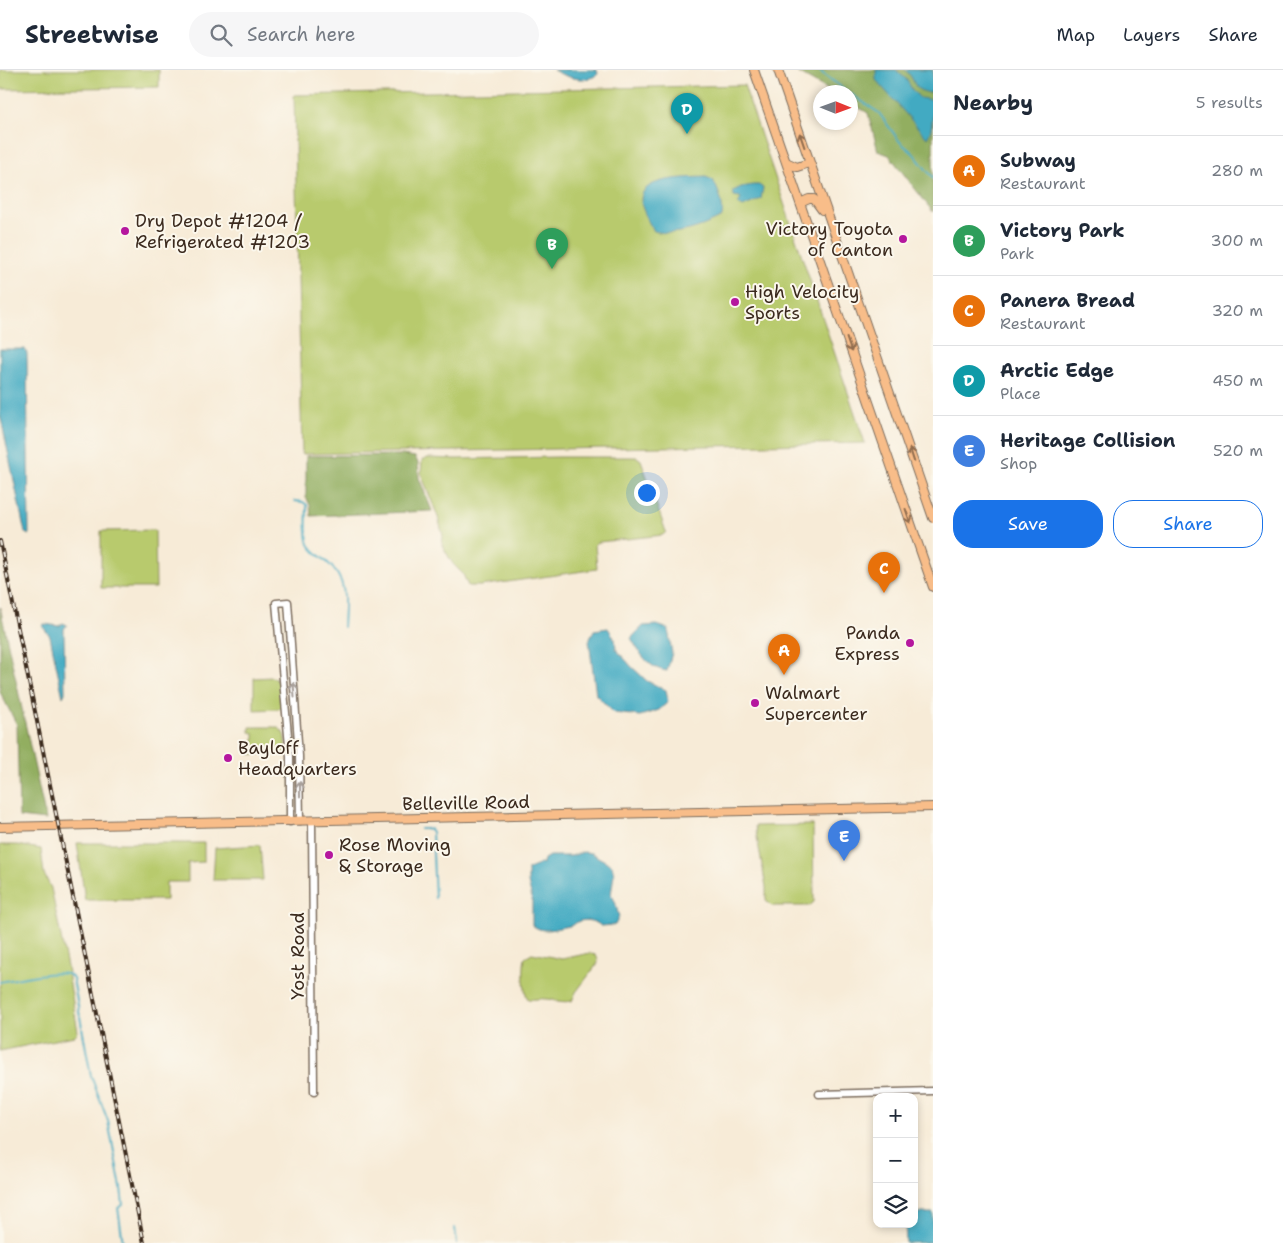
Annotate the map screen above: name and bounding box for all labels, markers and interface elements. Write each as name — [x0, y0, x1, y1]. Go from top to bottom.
search box — [189, 12, 539, 57]
text: Streetwise — [25, 19, 159, 51]
icon: search — [207, 21, 235, 49]
text: Search here — [247, 22, 356, 47]
text: Map — [1057, 23, 1095, 47]
text: Layers — [1123, 23, 1180, 47]
text: Share — [1208, 23, 1258, 47]
north arrow — [813, 85, 858, 130]
text: Nearby — [953, 89, 1033, 117]
text: 5 results — [1196, 92, 1263, 113]
pin: D — [671, 93, 703, 134]
one-way arrow — [796, 133, 806, 149]
text: Subway — [1000, 148, 1076, 173]
text: A — [963, 160, 975, 181]
text: 280 m — [1211, 160, 1263, 181]
text: Restaurant — [1000, 173, 1086, 194]
place label: Dry Depot #1204 / Refrigerated #1203 — [135, 209, 310, 254]
place label: Victory Toyota of Canton — [766, 217, 893, 262]
text: Victory Park — [1000, 218, 1125, 243]
marker: Dry Depot #1204 / Refrigerated #1203 — [119, 225, 131, 237]
pin: B — [536, 228, 568, 269]
text: B — [964, 230, 974, 251]
text: 300 m — [1211, 230, 1263, 251]
marker: Victory Toyota of Canton — [897, 233, 909, 245]
text: Park — [1000, 243, 1034, 264]
place label: High Velocity Sports — [745, 280, 859, 325]
text: Panera Bread — [1000, 288, 1135, 313]
marker: High Velocity Sports — [729, 296, 741, 308]
text: C — [964, 300, 974, 321]
text: 320 m — [1212, 300, 1263, 321]
text: Restaurant — [1000, 313, 1086, 334]
one-way arrow — [845, 337, 854, 352]
text: Arctic Edge — [1000, 358, 1114, 383]
text: D — [963, 370, 975, 391]
text: 450 m — [1212, 370, 1263, 391]
text: Place — [1000, 383, 1041, 404]
text: Heritage Collision — [1000, 428, 1176, 453]
text: E — [964, 440, 974, 461]
text: 520 m — [1213, 440, 1263, 461]
one-way arrow — [907, 448, 916, 464]
text: Shop — [1000, 453, 1037, 474]
your location — [634, 480, 660, 506]
button: Save — [953, 500, 1103, 548]
button: Share — [1113, 500, 1263, 548]
one-way arrow — [904, 508, 913, 523]
pin: C — [868, 552, 900, 593]
place label: Panda Express — [835, 621, 900, 666]
pin: A — [768, 634, 800, 675]
marker: Panda Express — [904, 637, 916, 649]
place label: Walmart Supercenter — [765, 681, 868, 726]
one-way arrow — [290, 682, 299, 698]
marker: Walmart Supercenter — [749, 697, 761, 709]
place label: Bayloff Headquarters — [238, 736, 357, 781]
marker: Bayloff Headquarters — [222, 752, 234, 764]
one-way arrow — [295, 781, 305, 797]
street label: Belleville Road — [402, 790, 530, 816]
pin: E — [828, 820, 860, 861]
place label: Rose Moving & Storage — [339, 833, 451, 878]
marker: Rose Moving & Storage — [323, 849, 335, 861]
street label: Yost Road — [286, 912, 310, 1000]
map controls — [873, 1093, 918, 1228]
button: + — [873, 1093, 918, 1138]
button: − — [873, 1138, 918, 1183]
button: layers — [873, 1183, 918, 1228]

